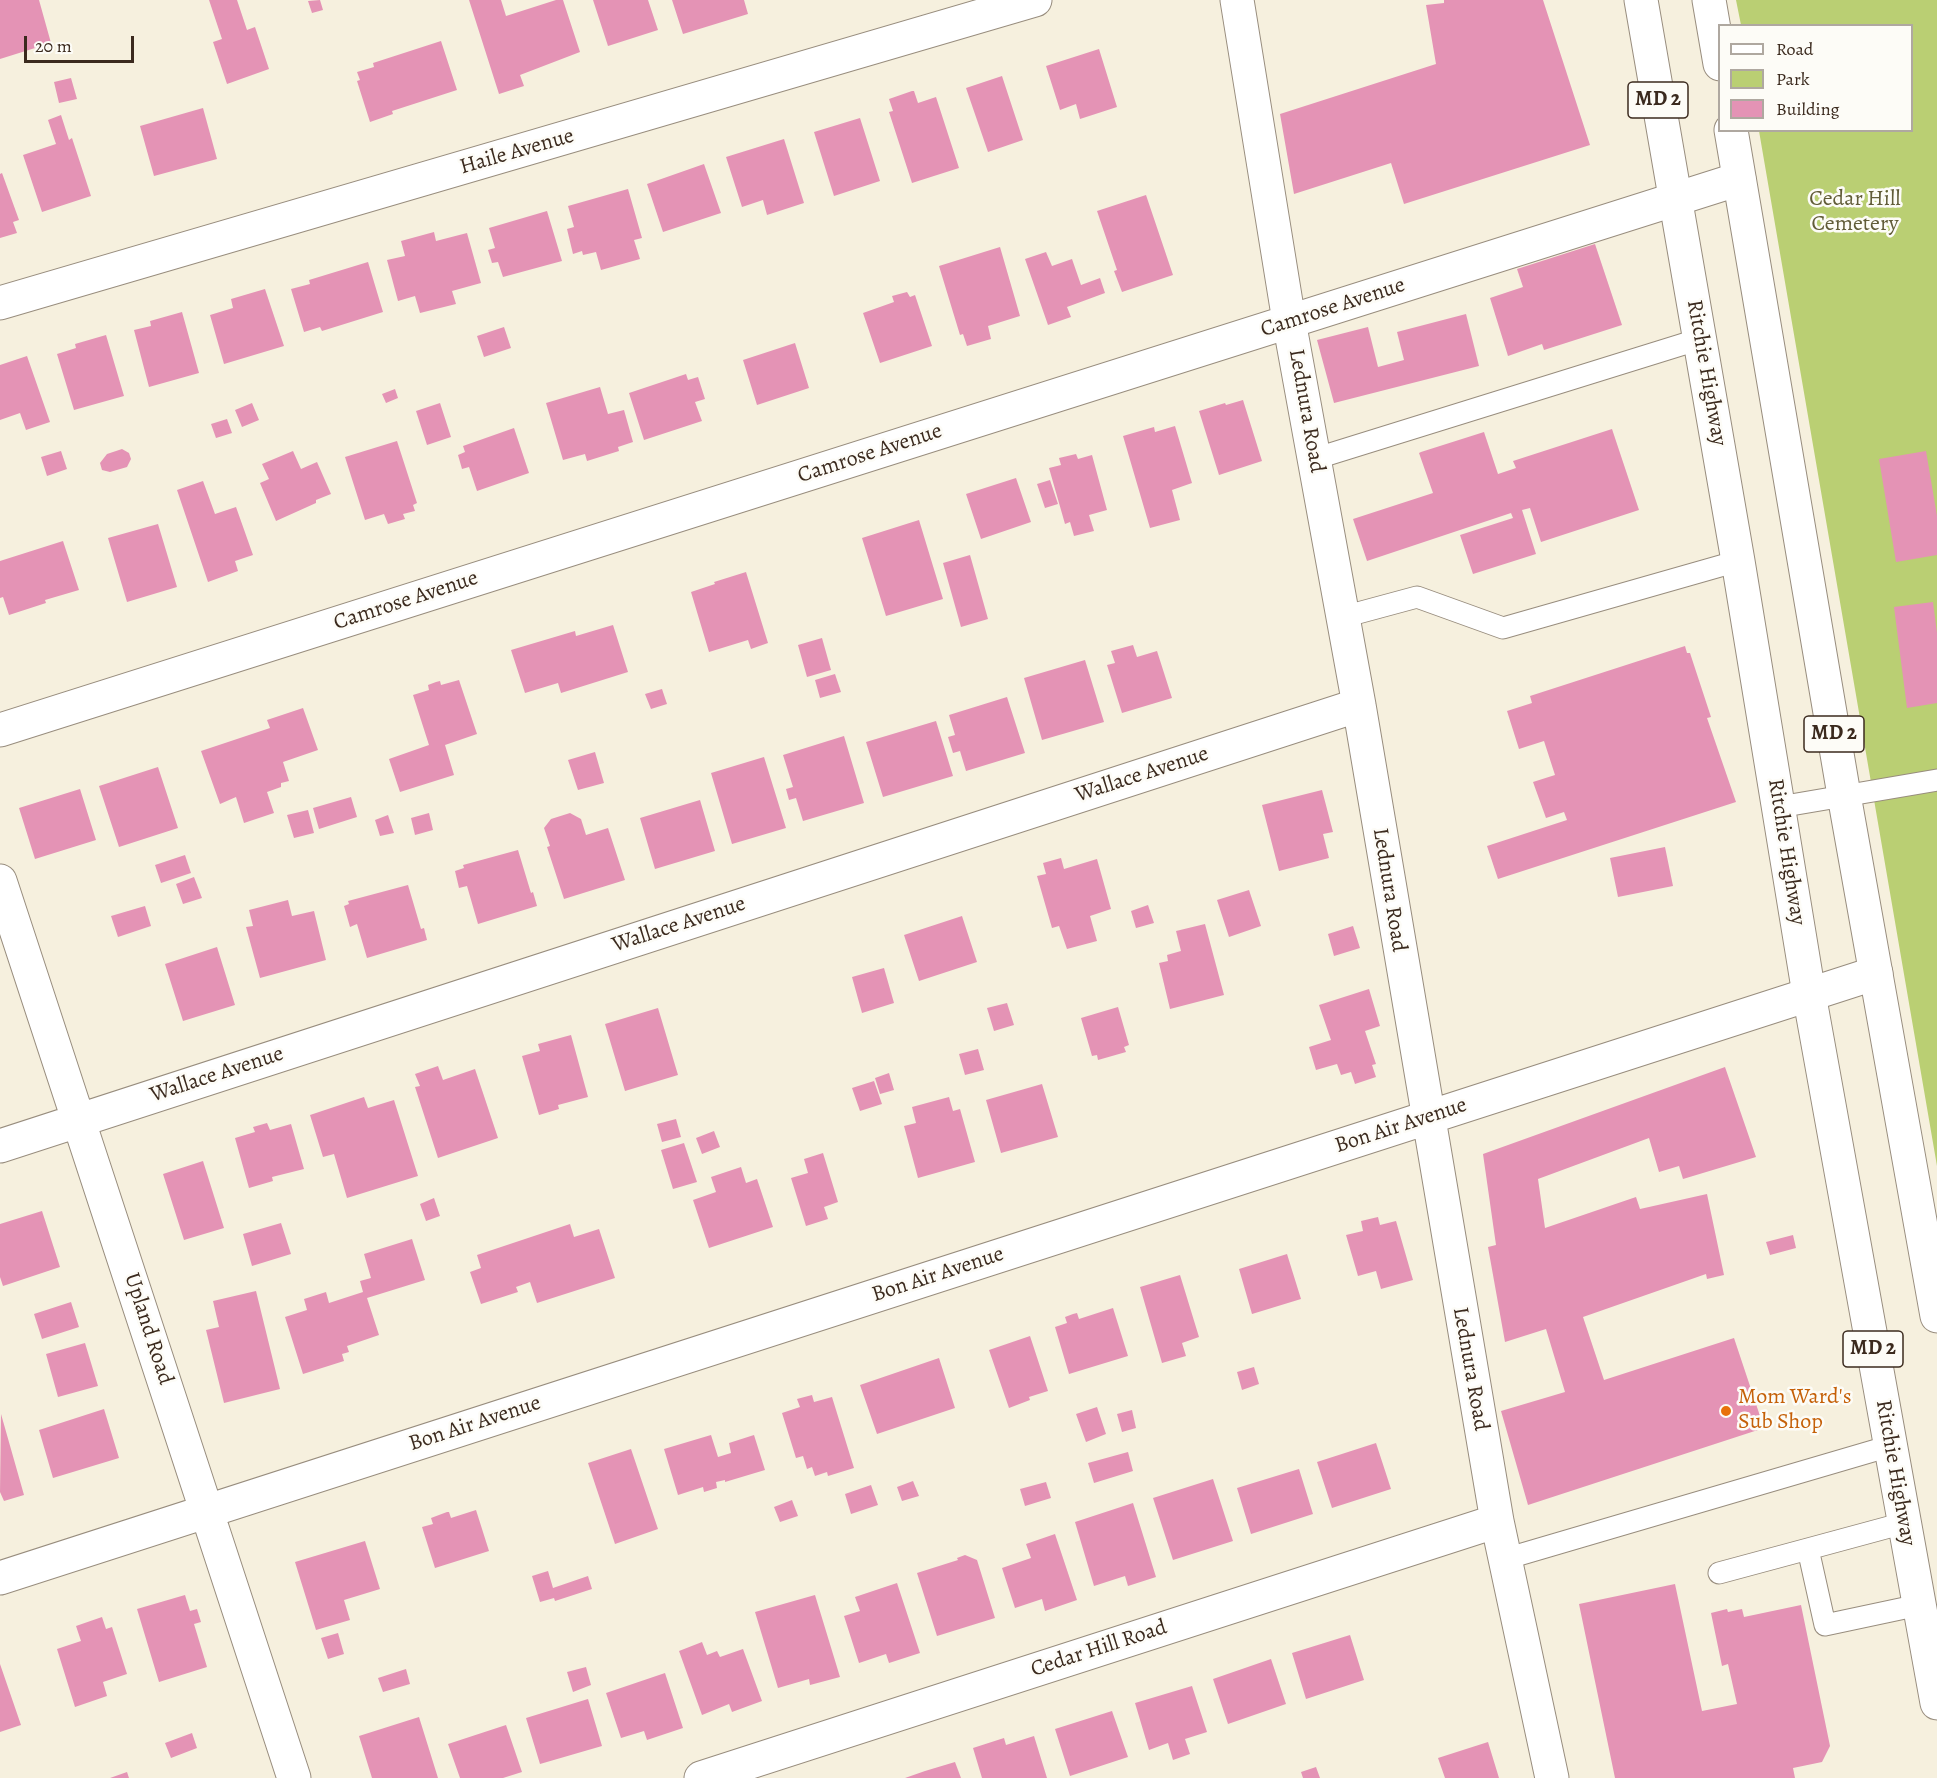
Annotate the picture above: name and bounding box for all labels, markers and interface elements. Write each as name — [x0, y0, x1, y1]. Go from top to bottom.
scale bar — [27, 24, 136, 62]
legend — [1718, 24, 1913, 132]
text: 20 m — [35, 34, 72, 58]
text: Road — [1776, 37, 1813, 61]
text: Park — [1776, 67, 1810, 91]
road number: MD 2 — [1628, 82, 1688, 118]
text: Building — [1776, 97, 1840, 121]
street label: Haile Avenue — [457, 123, 577, 181]
park label: Cedar Hill Cemetery — [1809, 187, 1901, 238]
street label: Camrose Avenue — [1258, 272, 1408, 344]
street label: Ritchie Highway — [1680, 298, 1732, 448]
street label: Lednura Road — [1282, 347, 1330, 475]
street label: Camrose Avenue — [795, 418, 945, 490]
street label: Camrose Avenue — [331, 565, 481, 637]
road number: MD 2 — [1804, 716, 1864, 752]
street label: Wallace Avenue — [1072, 741, 1212, 809]
street label: Ritchie Highway — [1761, 777, 1811, 927]
street label: Lednura Road — [1366, 826, 1412, 954]
street label: Wallace Avenue — [609, 891, 749, 959]
street label: Wallace Avenue — [147, 1041, 287, 1109]
street label: Bon Air Avenue — [1332, 1092, 1470, 1160]
street label: Bon Air Avenue — [869, 1241, 1007, 1309]
street label: Upland Road — [118, 1270, 178, 1388]
street label: Lednura Road — [1446, 1305, 1494, 1433]
road number: MD 2 — [1843, 1331, 1903, 1367]
place label: Mom Ward's Sub Shop — [1738, 1385, 1852, 1436]
street label: Bon Air Avenue — [406, 1390, 544, 1458]
street label: Ritchie Highway — [1869, 1398, 1921, 1548]
marker: Mom Ward's Sub Shop — [1719, 1404, 1733, 1418]
street label: Cedar Hill Road — [1028, 1615, 1170, 1683]

